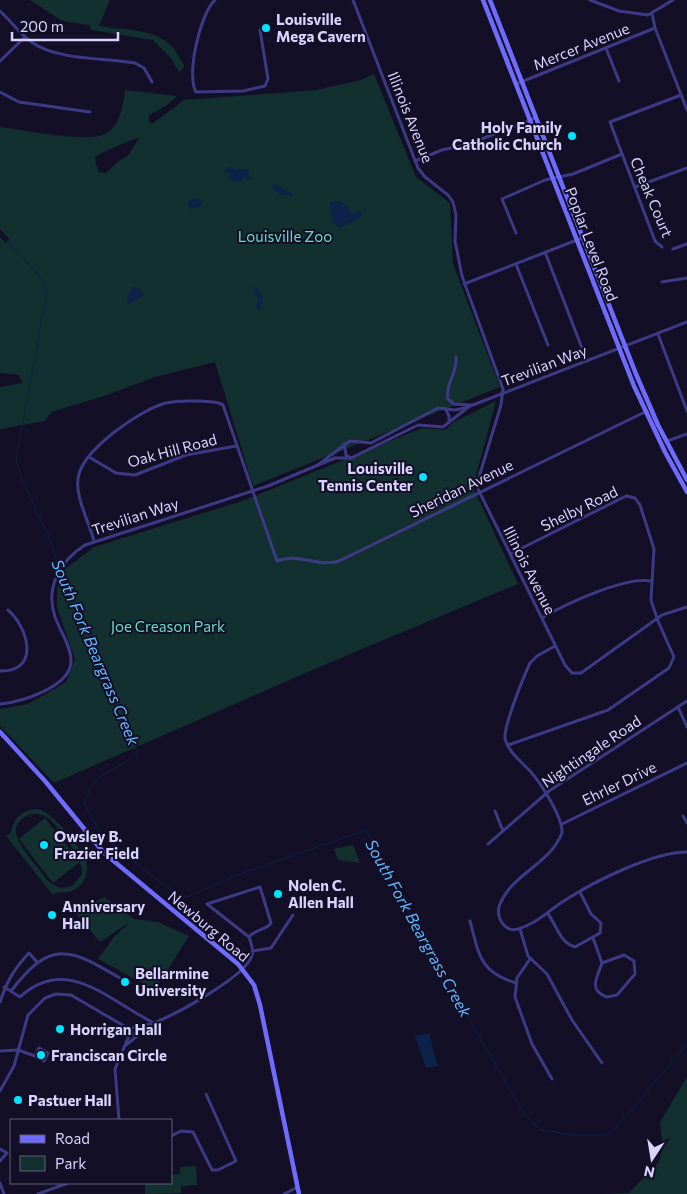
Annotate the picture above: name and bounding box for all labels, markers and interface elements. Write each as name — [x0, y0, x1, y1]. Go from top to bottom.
scale bar — [12, 10, 119, 42]
place label: Louisville Mega Cavern — [276, 10, 366, 45]
text: 200 m — [20, 17, 64, 35]
street label: Mercer Avenue — [530, 18, 632, 73]
marker: Louisville Mega Cavern — [260, 22, 272, 34]
street label: Illinois Avenue — [385, 69, 438, 165]
place label: Holy Family Catholic Church — [452, 118, 563, 153]
marker: Holy Family Catholic Church — [566, 130, 578, 142]
street label: Cheak Court — [627, 154, 677, 240]
street label: Poplar Level Road — [562, 184, 622, 304]
park label: Louisville Zoo — [238, 227, 332, 245]
street label: Trevilian Way — [499, 340, 590, 390]
street label: Oak Hill Road — [125, 429, 219, 471]
street label: Sheridan Avenue — [406, 455, 516, 521]
place label: Louisville Tennis Center — [318, 459, 413, 494]
marker: Louisville Tennis Center — [417, 471, 429, 483]
street label: Shelby Road — [538, 482, 620, 534]
street label: Trevilian Way — [89, 493, 181, 539]
street label: Illinois Avenue — [500, 523, 560, 617]
water label: South Fork Beargrass Creek — [48, 556, 144, 748]
park label: Joe Creason Park — [111, 617, 225, 635]
street label: Nightingale Road — [538, 711, 644, 791]
street label: Ehrler Drive — [579, 757, 659, 809]
place label: Owsley B. Frazier Field — [54, 827, 139, 862]
water label: South Fork Beargrass Creek — [362, 836, 476, 1020]
marker: Owsley B. Frazier Field — [38, 839, 50, 851]
place label: Nolen C. Allen Hall — [288, 876, 354, 911]
street label: Newburg Road — [165, 887, 253, 965]
marker: Nolen C. Allen Hall — [272, 888, 284, 900]
place label: Anniversary Hall — [62, 897, 146, 932]
marker: Anniversary Hall — [46, 909, 58, 921]
place label: Bellarmine University — [135, 964, 209, 999]
marker: Bellarmine University — [119, 976, 131, 988]
place label: Horrigan Hall — [70, 1020, 162, 1038]
marker: Horrigan Hall — [54, 1023, 66, 1035]
place label: Franciscan Circle — [51, 1046, 167, 1064]
marker: Franciscan Circle — [35, 1049, 47, 1061]
place label: Pastuer Hall — [28, 1091, 112, 1109]
marker: Pastuer Hall — [12, 1094, 24, 1106]
legend — [10, 1119, 172, 1184]
text: Road — [55, 1129, 90, 1147]
north arrow — [627, 1134, 677, 1184]
text: Park — [55, 1154, 86, 1172]
text: N — [642, 1163, 656, 1182]

